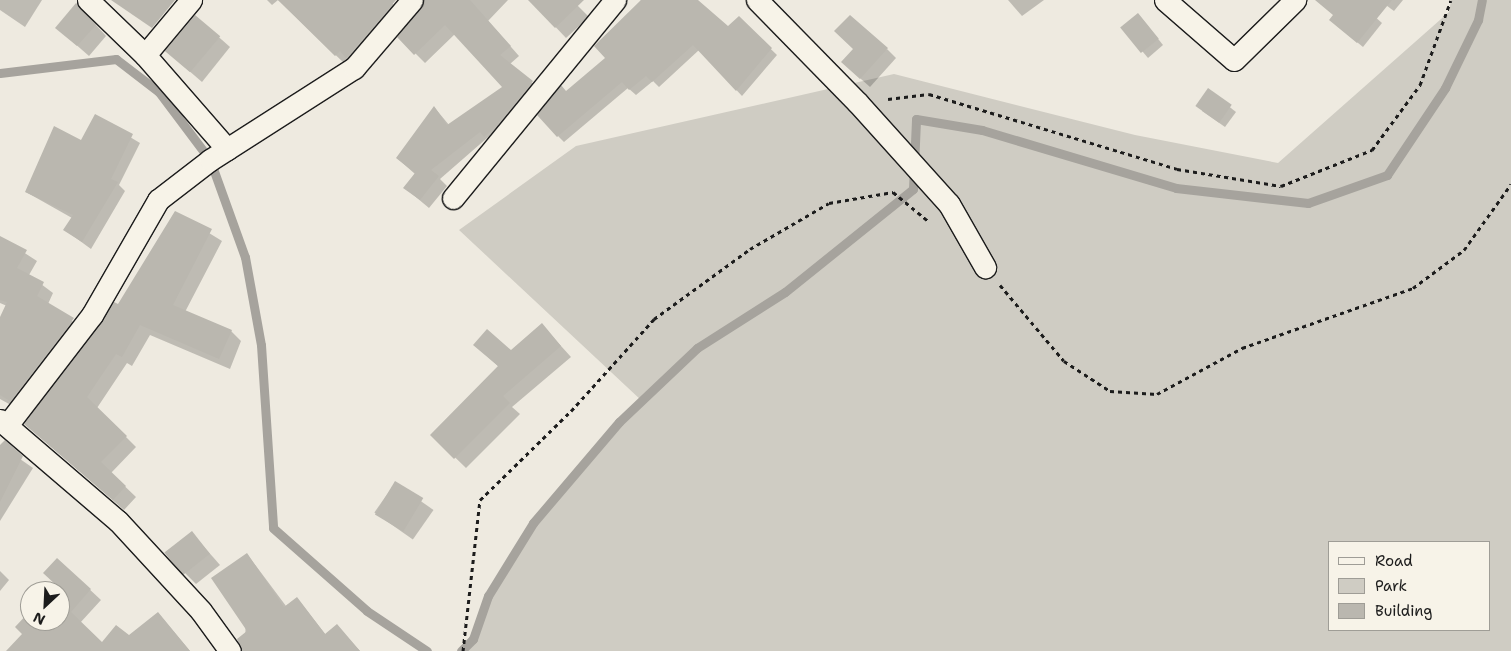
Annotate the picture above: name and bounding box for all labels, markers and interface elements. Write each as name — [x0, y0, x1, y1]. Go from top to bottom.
legend — [1328, 541, 1491, 631]
text: Road — [1375, 551, 1413, 571]
text: Park — [1375, 576, 1407, 596]
north arrow — [20, 581, 70, 631]
text: Building — [1375, 601, 1432, 621]
text: N — [30, 608, 48, 629]

